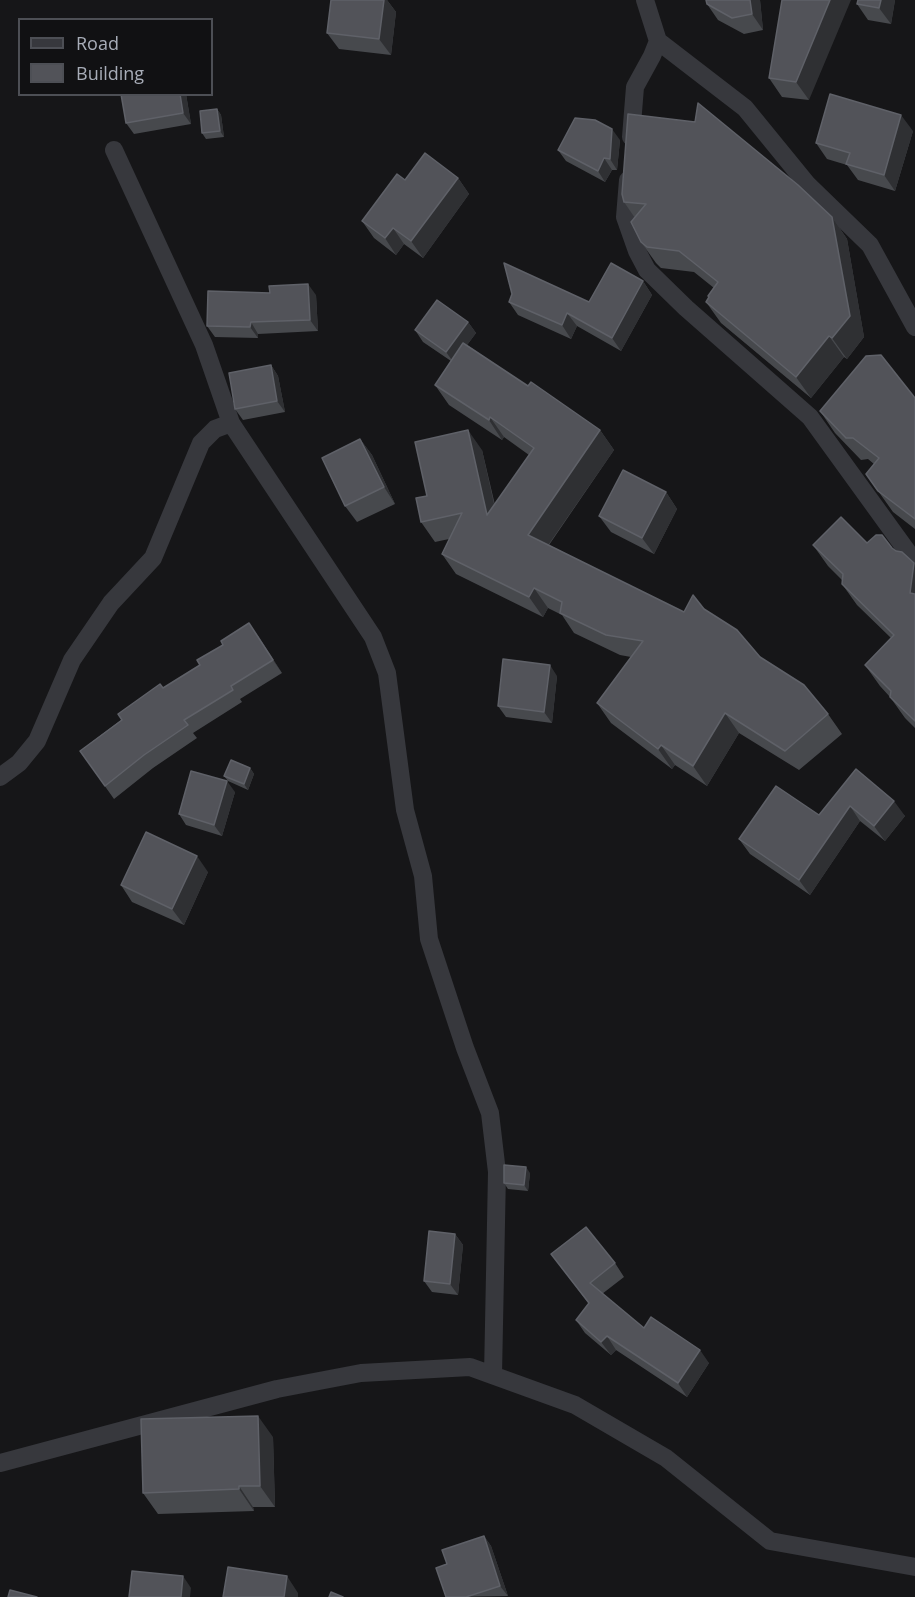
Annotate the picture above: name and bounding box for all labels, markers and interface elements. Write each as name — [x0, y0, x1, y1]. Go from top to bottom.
legend — [18, 18, 213, 96]
text: Road — [76, 31, 119, 55]
text: Building — [76, 61, 144, 85]

